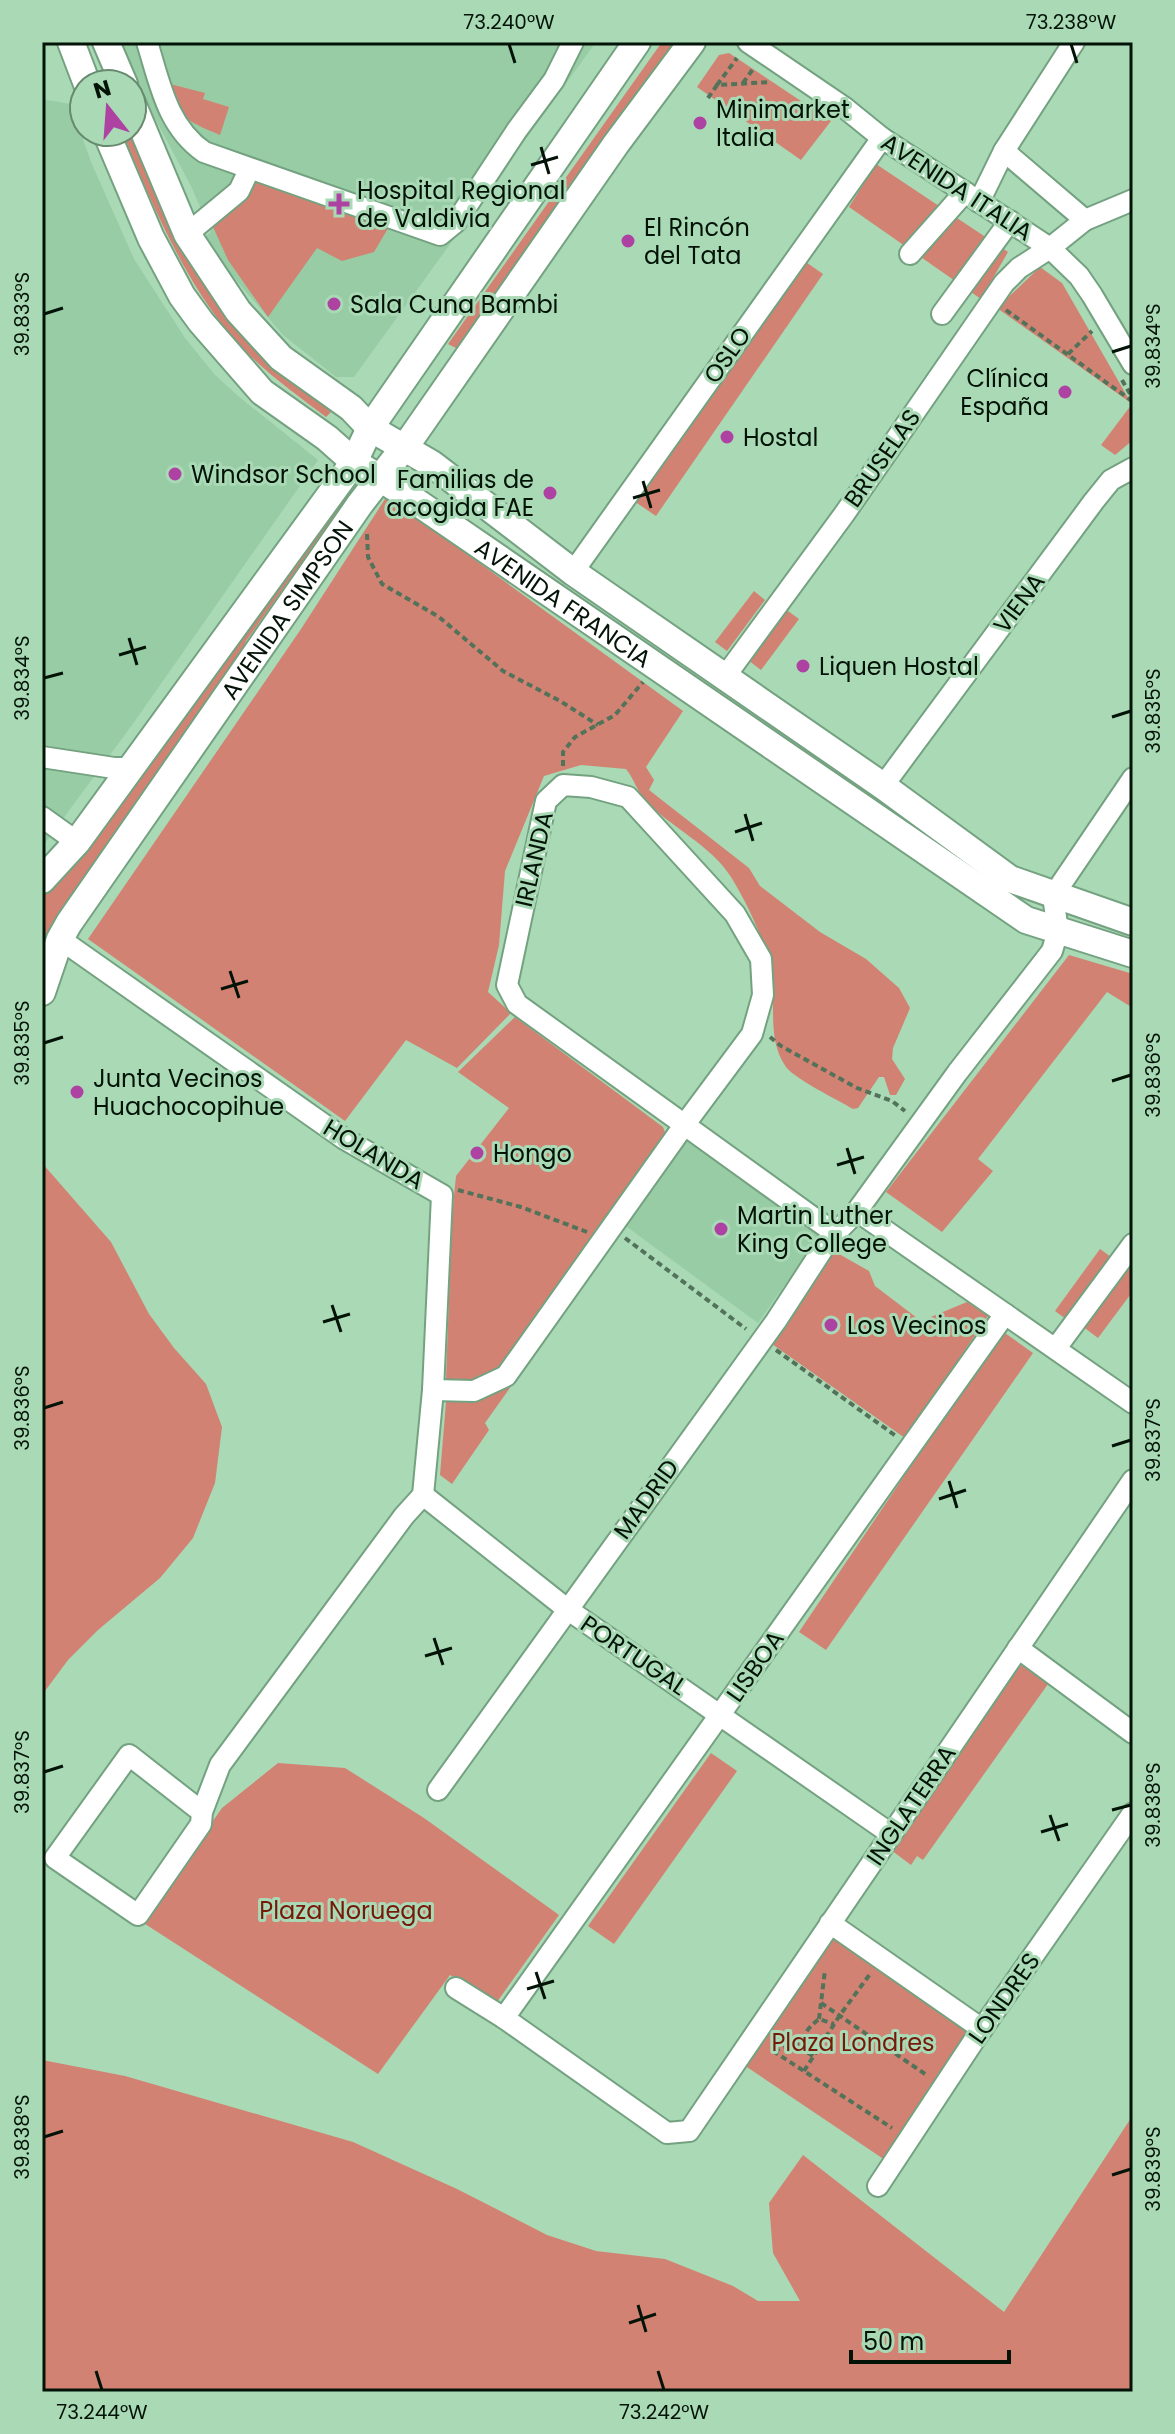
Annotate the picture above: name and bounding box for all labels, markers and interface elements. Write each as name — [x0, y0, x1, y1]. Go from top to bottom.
text: 73.240°W — [463, 8, 555, 36]
text: 73.238°W — [1026, 8, 1117, 36]
north arrow — [68, 68, 148, 148]
text: N — [90, 72, 115, 107]
place label: Minimarket Italia — [716, 93, 850, 154]
marker: Minimarket Italia — [691, 114, 709, 132]
street label: AVENIDA ITALIA — [875, 126, 1039, 248]
place label: Hospital Regional de Valdivia — [357, 174, 565, 235]
marker: Hospital Regional de Valdivia — [328, 193, 350, 215]
place label: El Rincón del Tata — [644, 211, 750, 272]
marker: El Rincón del Tata — [619, 232, 637, 250]
text: 39.833°S — [8, 272, 36, 356]
place label: Sala Cuna Bambi — [350, 288, 559, 321]
marker: Sala Cuna Bambi — [325, 295, 343, 313]
text: 39.834°S — [1139, 303, 1167, 389]
street label: OSLO — [696, 320, 758, 390]
place label: Clínica España — [960, 362, 1049, 423]
marker: Clínica España — [1056, 383, 1074, 401]
street label: BRUSELAS — [836, 402, 928, 514]
place label: Hostal — [743, 421, 818, 454]
marker: Hostal — [718, 428, 736, 446]
place label: Windsor School — [191, 458, 376, 491]
place label: Familias de acogida FAE — [386, 463, 534, 524]
marker: Windsor School — [166, 465, 184, 483]
marker: Familias de acogida FAE — [541, 484, 559, 502]
street label: AVENIDA SIMPSON — [213, 513, 361, 706]
street label: AVENIDA FRANCIA — [468, 530, 658, 675]
street label: VIENA — [986, 566, 1052, 640]
text: 39.834°S — [8, 635, 36, 721]
place label: Liquen Hostal — [819, 650, 979, 683]
marker: Liquen Hostal — [794, 657, 812, 675]
text: 39.835°S — [1139, 668, 1167, 754]
street label: IRLANDA — [507, 808, 561, 910]
text: 39.835°S — [8, 1000, 36, 1086]
text: 39.836°S — [1139, 1032, 1167, 1118]
place label: Junta Vecinos Huachocopihue — [93, 1062, 284, 1123]
marker: Junta Vecinos Huachocopihue — [68, 1083, 86, 1101]
street label: HOLANDA — [317, 1111, 431, 1197]
place label: Hongo — [493, 1137, 572, 1170]
marker: Hongo — [468, 1144, 486, 1162]
place label: Martin Luther King College — [737, 1199, 893, 1260]
marker: Martin Luther King College — [712, 1220, 730, 1238]
place label: Los Vecinos — [847, 1309, 987, 1342]
marker: Los Vecinos — [822, 1316, 840, 1334]
text: 39.836°S — [8, 1365, 36, 1451]
text: 39.837°S — [1139, 1398, 1167, 1482]
street label: MADRID — [606, 1452, 686, 1546]
street label: PORTUGAL — [574, 1607, 694, 1703]
street label: LISBOA — [719, 1624, 791, 1708]
text: 39.837°S — [8, 1730, 36, 1814]
street label: INGLATERRA — [859, 1738, 963, 1872]
text: 39.838°S — [1139, 1762, 1167, 1848]
park label: Plaza Noruega — [259, 1894, 433, 1927]
street label: LONDRES — [961, 1946, 1047, 2050]
park label: Plaza Londres — [771, 2026, 935, 2059]
text: 39.838°S — [8, 2094, 36, 2180]
text: 39.839°S — [1139, 2126, 1167, 2212]
scale bar — [851, 2314, 1009, 2364]
text: 50 m — [863, 2325, 924, 2358]
text: 73.244°W — [56, 2398, 148, 2426]
text: 73.242°W — [619, 2398, 710, 2426]

